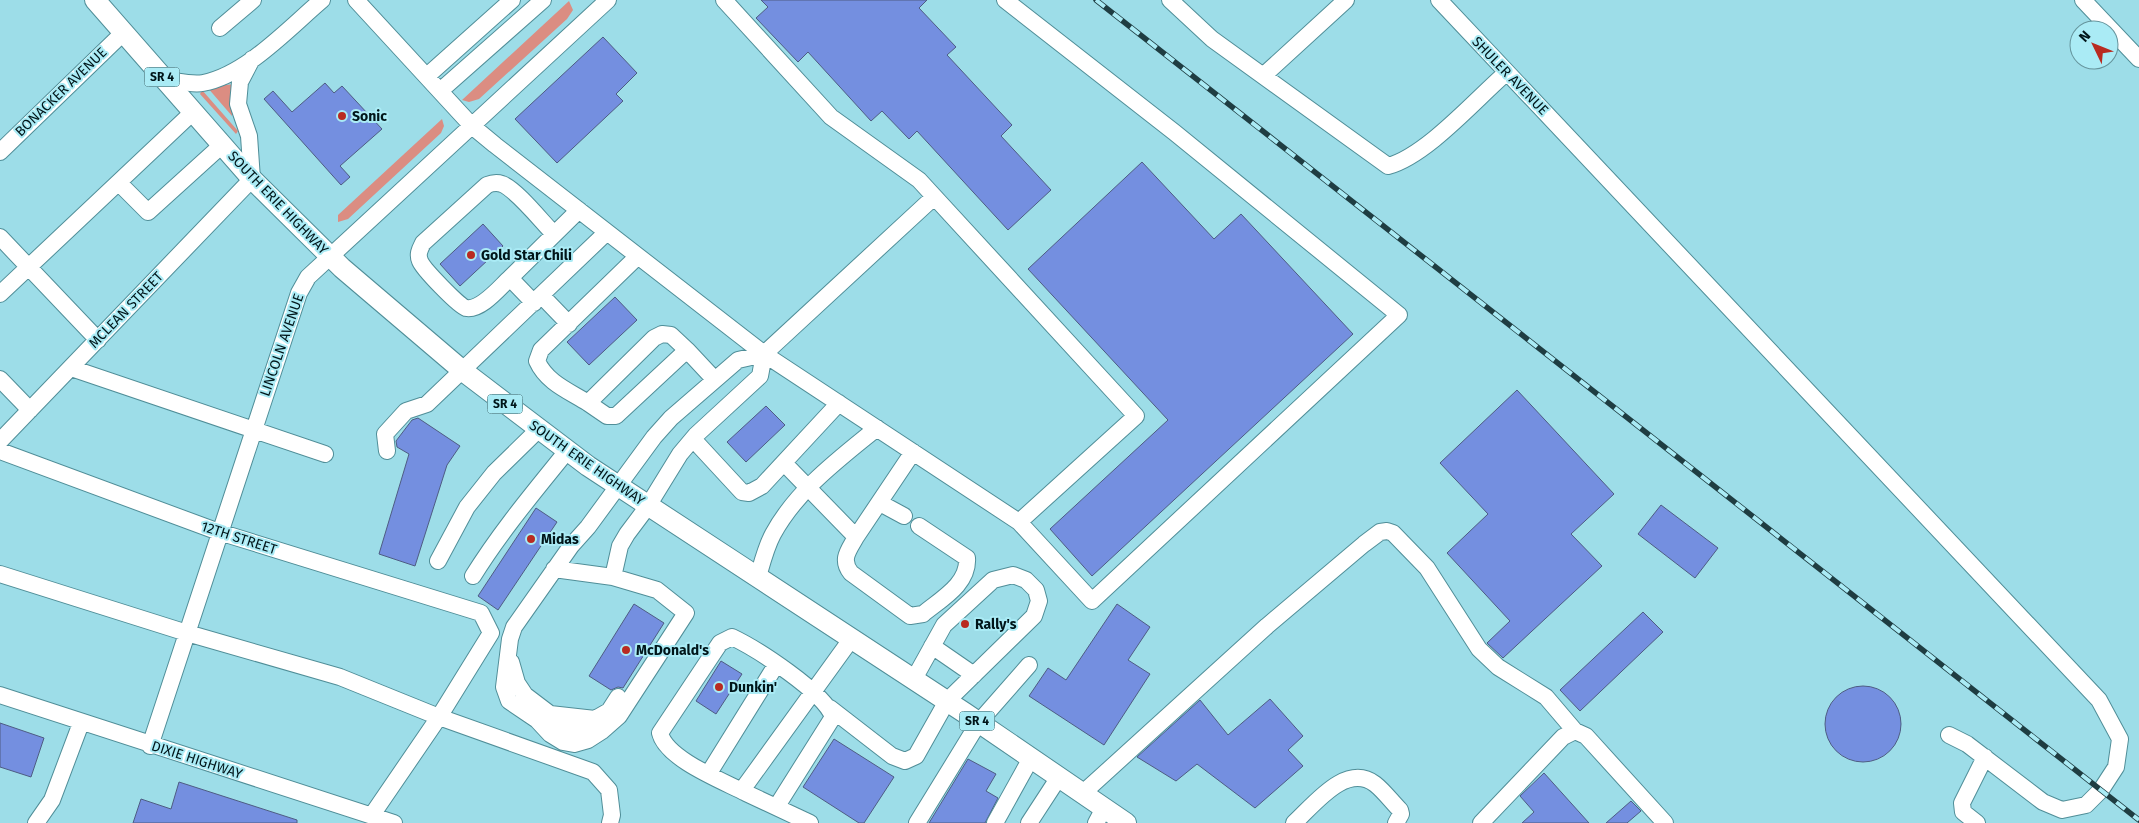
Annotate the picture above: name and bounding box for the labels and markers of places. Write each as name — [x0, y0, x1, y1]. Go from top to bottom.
place label: Sonic — [352, 108, 387, 125]
marker: Sonic — [336, 110, 348, 122]
place label: Gold Star Chili — [481, 247, 572, 264]
marker: Gold Star Chili — [465, 249, 477, 261]
place label: Midas — [541, 531, 579, 548]
marker: Midas — [525, 533, 537, 545]
place label: Rally's — [975, 616, 1017, 633]
marker: Rally's — [959, 618, 971, 630]
place label: McDonald's — [636, 642, 709, 659]
marker: McDonald's — [620, 644, 632, 656]
place label: Dunkin' — [729, 679, 777, 696]
marker: Dunkin' — [713, 681, 725, 693]

